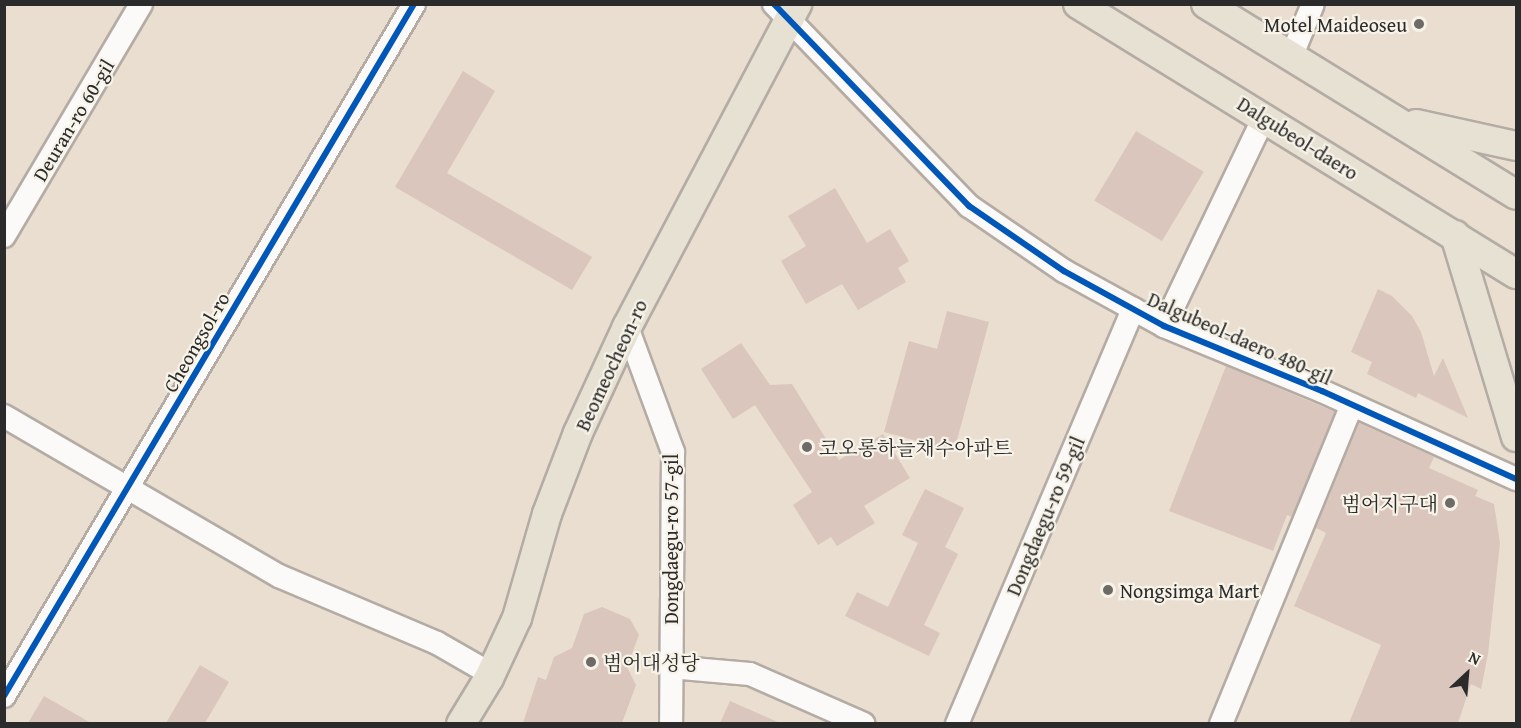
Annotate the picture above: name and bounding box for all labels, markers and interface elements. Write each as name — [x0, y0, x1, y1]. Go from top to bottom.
place label: Motel Maideoseu — [1264, 12, 1407, 36]
marker: Motel Maideoseu — [1412, 17, 1426, 31]
street label: Deuran-ro 60-gil — [27, 55, 119, 185]
street label: Dalgubeol-daero — [1233, 91, 1363, 185]
street label: Dalgubeol-daero 480-gil — [1144, 286, 1336, 390]
street label: Cheongsol-ro — [158, 288, 234, 396]
street label: Beomeocheon-ro — [570, 295, 652, 435]
street label: Dongdaegu-ro 59-gil — [1001, 433, 1089, 599]
place label: 코오롱하늘채수아파트 — [819, 435, 1012, 459]
marker: 코오롱하늘채수아파트 — [800, 440, 814, 454]
street label: Dongdaegu-ro 57-gil — [658, 454, 682, 624]
place label: 범어지구대 — [1341, 491, 1438, 515]
marker: 범어지구대 — [1443, 496, 1457, 510]
place label: Nongsimga Mart — [1120, 578, 1259, 602]
marker: Nongsimga Mart — [1101, 583, 1115, 597]
north arrow — [1437, 644, 1497, 704]
text: N — [1465, 645, 1485, 671]
place label: 범어대성당 — [603, 650, 700, 674]
marker: 범어대성당 — [584, 655, 598, 669]

